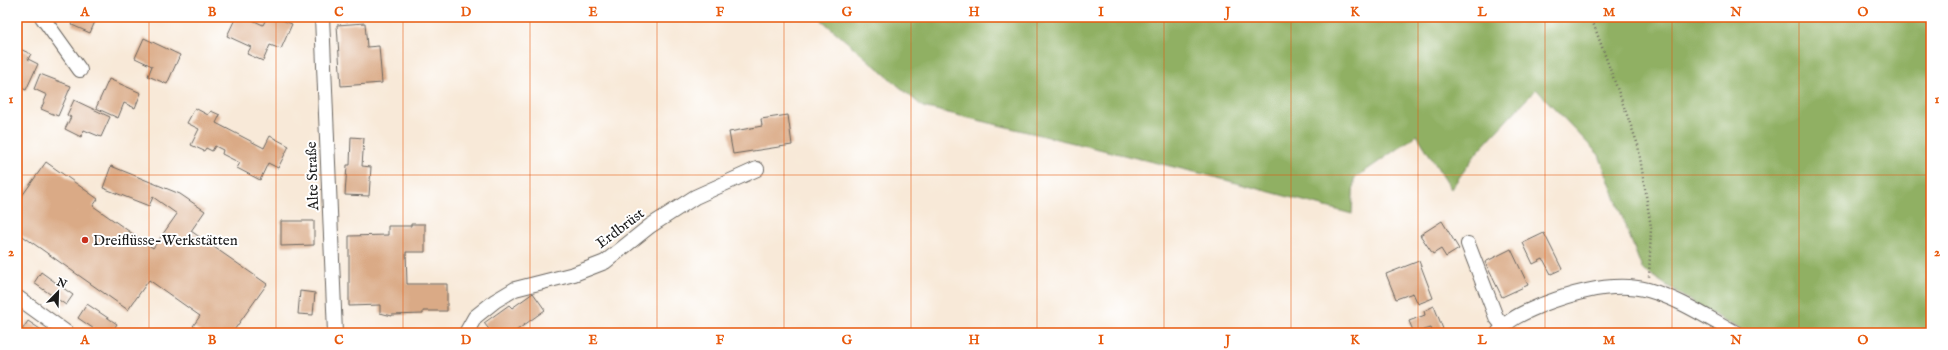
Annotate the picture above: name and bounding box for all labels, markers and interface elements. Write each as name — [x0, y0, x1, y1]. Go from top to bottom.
text: A — [80, 4, 91, 21]
text: B — [208, 4, 217, 21]
text: C — [334, 4, 344, 21]
text: D — [461, 4, 472, 21]
text: E — [588, 4, 598, 21]
text: F — [716, 4, 725, 21]
text: G — [842, 4, 853, 21]
text: H — [968, 4, 980, 21]
text: I — [1098, 4, 1104, 21]
text: J — [1223, 4, 1231, 21]
text: K — [1350, 4, 1360, 21]
text: L — [1476, 4, 1487, 21]
text: M — [1603, 4, 1616, 21]
text: N — [1729, 4, 1742, 21]
text: O — [1858, 4, 1869, 21]
text: 1 — [9, 91, 14, 108]
text: 1 — [1935, 91, 1940, 108]
street label: Alte Straße — [302, 141, 323, 212]
street label: Erdbrüst — [592, 204, 648, 253]
place label: Dreiflüsse-Werkstätten — [93, 231, 238, 250]
marker: Dreiflüsse-Werkstätten — [80, 235, 90, 245]
text: 2 — [8, 244, 14, 261]
text: 2 — [1934, 244, 1940, 261]
north arrow — [38, 272, 78, 312]
text: N — [53, 275, 69, 292]
text: A — [80, 332, 91, 349]
text: B — [208, 332, 217, 349]
text: C — [334, 332, 344, 349]
text: D — [461, 332, 472, 349]
text: E — [588, 332, 598, 349]
text: F — [716, 332, 725, 349]
text: G — [842, 332, 853, 349]
text: H — [968, 332, 980, 349]
text: I — [1098, 332, 1104, 349]
text: J — [1223, 332, 1231, 349]
text: K — [1350, 332, 1360, 349]
text: L — [1476, 332, 1487, 349]
text: M — [1603, 332, 1616, 349]
text: N — [1729, 332, 1742, 349]
text: O — [1858, 332, 1869, 349]

